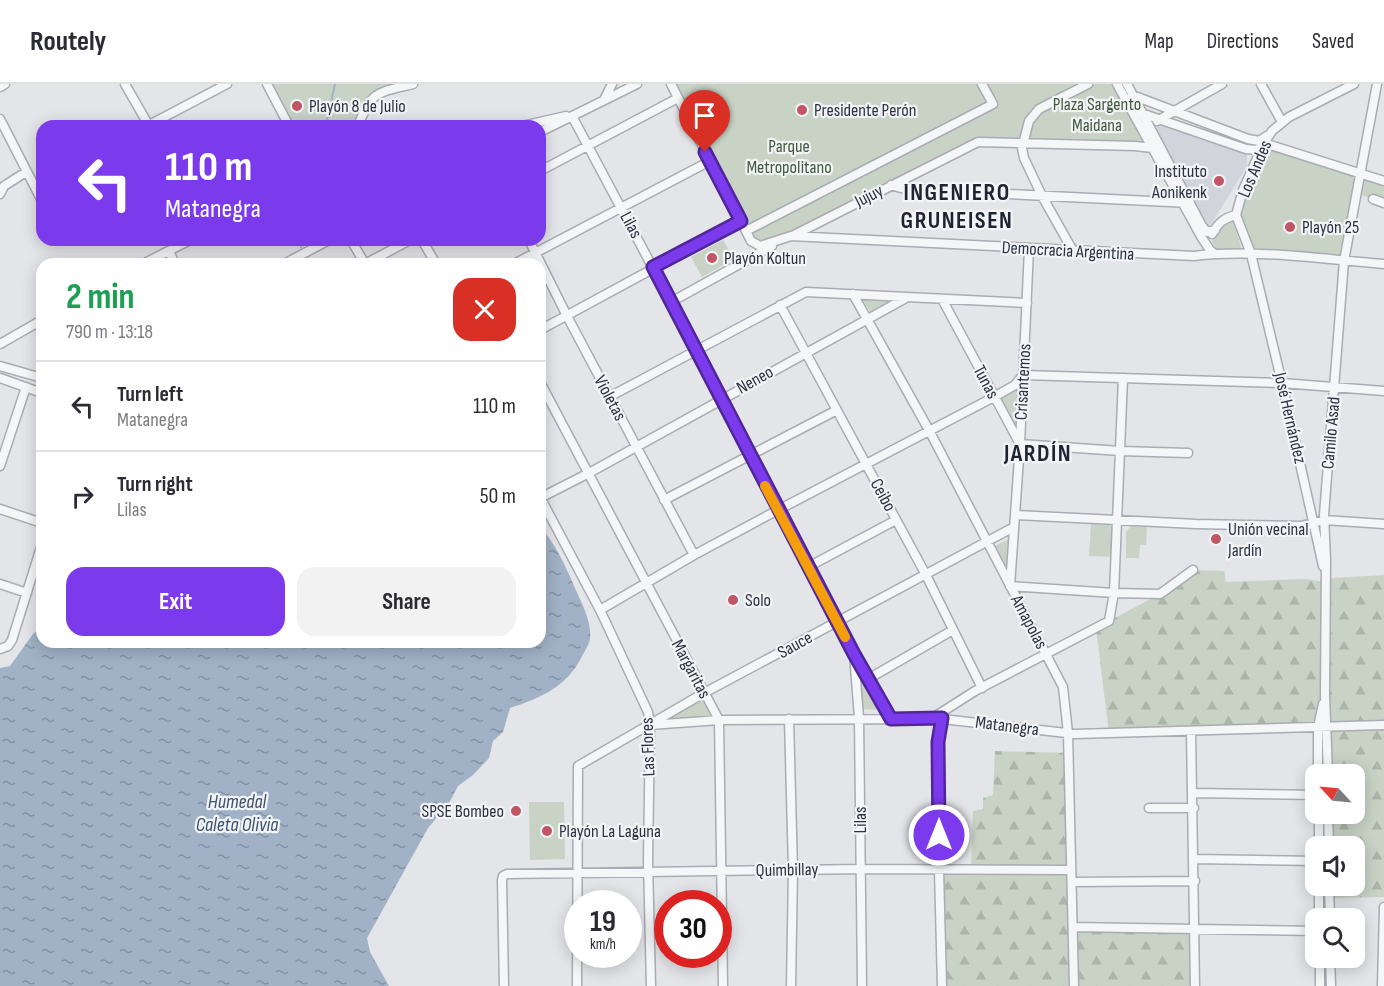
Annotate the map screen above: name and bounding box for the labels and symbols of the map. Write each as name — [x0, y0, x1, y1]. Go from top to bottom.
pin — [679, 90, 730, 152]
park label: Plaza Sargento Maidana — [1053, 94, 1141, 136]
place label: Playón 8 de Julio — [309, 96, 406, 117]
marker: Playón 8 de Julio — [290, 99, 304, 113]
place label: Presidente Perón — [814, 100, 916, 121]
marker: Presidente Perón — [795, 103, 809, 117]
park label: Parque Metropolitano — [746, 136, 832, 178]
street label: Los Andes — [1234, 137, 1276, 201]
place label: Instituto Aonikenk — [1151, 161, 1207, 203]
marker: Instituto Aonikenk — [1212, 174, 1226, 188]
district label: INGENIERO GRUNEISEN — [901, 178, 1013, 235]
street label: Jujuy — [850, 180, 887, 212]
street label: Lilas — [615, 208, 647, 242]
place label: Playón 25 — [1302, 217, 1359, 238]
marker: Playón 25 — [1283, 220, 1297, 234]
street label: Democracia Argentina — [1001, 237, 1135, 265]
place label: Playón Koltun — [724, 248, 806, 269]
marker: Playón Koltun — [705, 251, 719, 265]
street label: Crisantemos — [1011, 343, 1035, 421]
street label: Neneo — [733, 361, 777, 399]
street label: Tunas — [969, 362, 1003, 402]
street label: José Hernández — [1269, 369, 1311, 466]
street label: Violetas — [589, 372, 631, 424]
street label: Camilo Asad — [1317, 396, 1345, 470]
district label: JARDÍN — [1003, 439, 1072, 468]
street label: Ceibo — [866, 475, 900, 515]
place label: Unión vecinal Jardín — [1227, 519, 1309, 561]
marker: Unión vecinal Jardín — [1209, 532, 1223, 546]
place label: Solo — [745, 590, 771, 611]
street label: Amapolas — [1006, 590, 1052, 653]
marker: Solo — [726, 593, 740, 607]
street label: Sauce — [774, 627, 816, 663]
street label: Margaritas — [667, 636, 715, 702]
street label: Matanegra — [974, 712, 1040, 740]
street label: Las Flores — [636, 717, 660, 777]
north arrow — [1305, 764, 1365, 824]
water label: Humedal Caleta Olivia — [196, 790, 278, 837]
place label: SPSE Bombeo — [421, 801, 504, 822]
position arrow — [907, 803, 971, 867]
marker: SPSE Bombeo — [509, 804, 523, 818]
street label: Lilas — [850, 807, 871, 833]
place label: Playón La Laguna — [559, 821, 661, 842]
marker: Playón La Laguna — [540, 824, 554, 838]
street label: Quimbillay — [756, 859, 819, 881]
speed limit sign: 30 — [654, 890, 732, 968]

